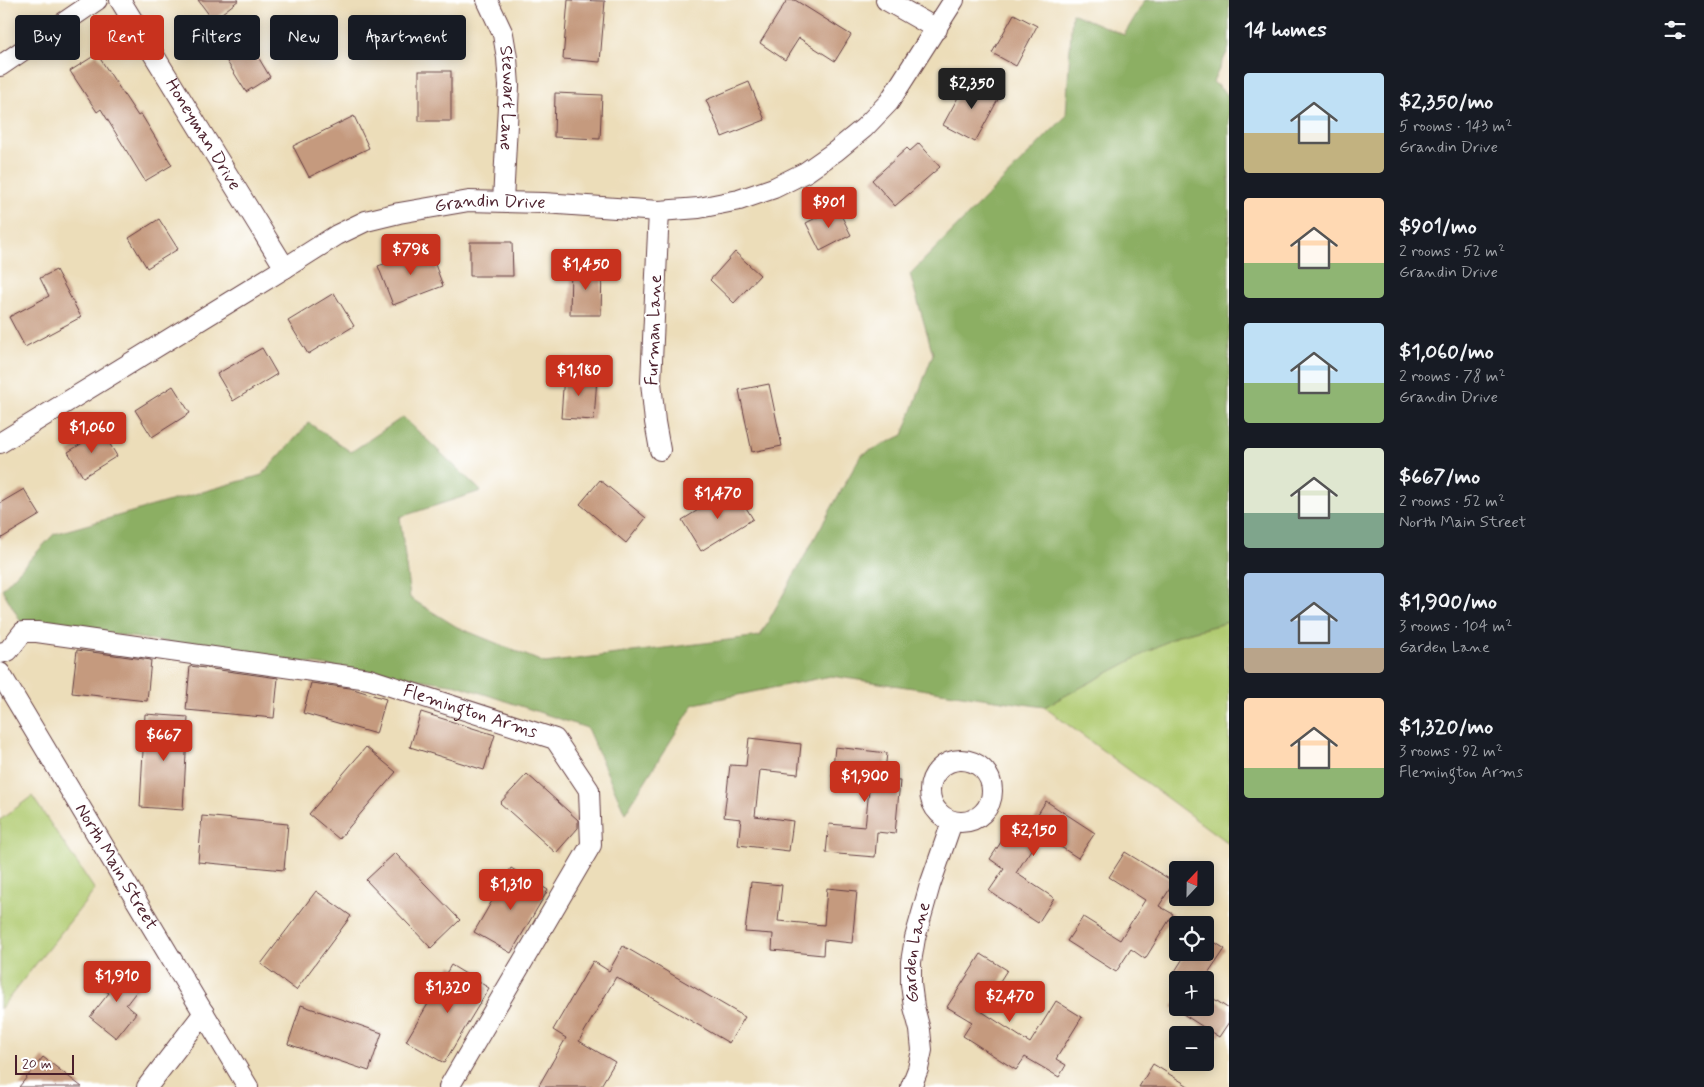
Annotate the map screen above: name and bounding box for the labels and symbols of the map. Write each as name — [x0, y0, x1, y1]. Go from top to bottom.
street label: Stewart Lane — [493, 44, 521, 151]
pin: $2,350 — [931, 68, 1013, 110]
street label: Honeyman Drive — [159, 74, 246, 195]
pin: $901 — [799, 186, 859, 229]
street label: Grandin Drive — [433, 189, 546, 219]
pin: $798 — [381, 234, 441, 276]
pin: $1,450 — [545, 248, 627, 291]
street label: Furman Lane — [640, 274, 668, 386]
pin: $1,180 — [538, 354, 620, 397]
pin: $1,060 — [51, 412, 133, 454]
pin: $1,470 — [677, 478, 759, 520]
street label: Flemington Arms — [400, 679, 540, 744]
pin: $667 — [134, 720, 194, 762]
pin: $1,900 — [824, 760, 906, 803]
street label: North Main Street — [69, 799, 163, 935]
pin: $2,150 — [993, 814, 1075, 857]
north arrow — [1169, 861, 1214, 906]
pin: $1,310 — [470, 868, 552, 911]
street label: Garden Lane — [899, 899, 937, 1004]
pin: $1,910 — [76, 960, 158, 1003]
pin: $1,320 — [407, 972, 489, 1014]
pin: $2,470 — [969, 980, 1051, 1023]
scale bar — [15, 1052, 74, 1075]

